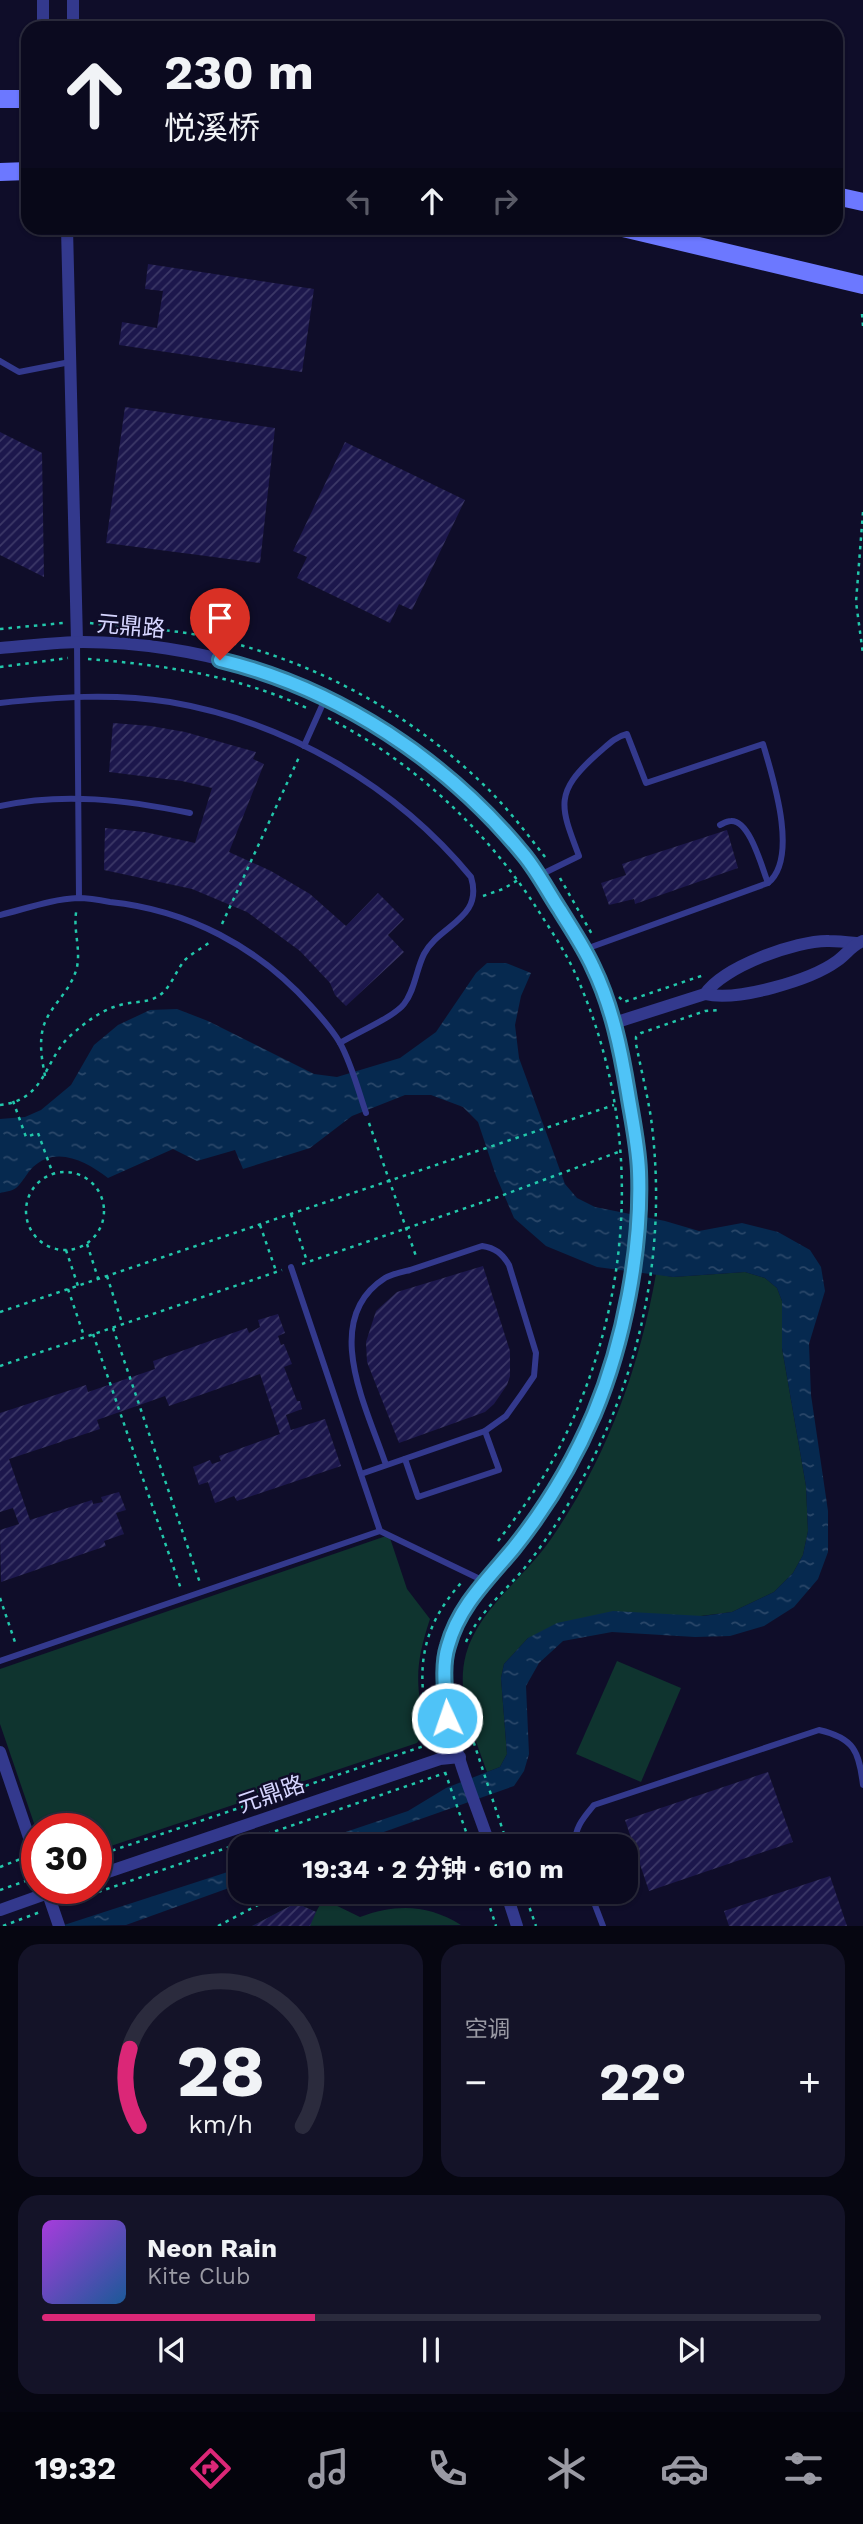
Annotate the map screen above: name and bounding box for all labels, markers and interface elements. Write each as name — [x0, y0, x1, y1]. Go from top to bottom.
text: 230 m — [164, 43, 314, 101]
icon: ahead — [49, 49, 140, 140]
text: 悦溪桥 — [164, 109, 260, 147]
icon: left — [340, 182, 378, 220]
icon: ahead — [413, 182, 451, 220]
icon: right — [486, 182, 524, 220]
pin — [190, 588, 250, 660]
icon: arrive — [201, 599, 239, 637]
street label: 元鼎路 — [95, 610, 167, 643]
position arrow — [410, 1681, 484, 1755]
street label: 元鼎路 — [234, 1770, 308, 1818]
speed limit sign: 30 — [21, 1813, 112, 1904]
text: 19:34 · 2 分钟 · 610 m — [302, 1854, 564, 1884]
text: 空调 — [465, 2016, 511, 2043]
text: 28 — [176, 2029, 265, 2115]
text: 22° — [599, 2052, 687, 2113]
text: − — [465, 2060, 487, 2104]
text: + — [798, 2060, 821, 2104]
text: km/h — [188, 2110, 252, 2139]
text: Neon Rain — [147, 2233, 277, 2263]
text: Kite Club — [147, 2263, 250, 2290]
icon: previous — [153, 2331, 191, 2369]
icon: pause — [412, 2331, 450, 2369]
icon: next — [672, 2331, 710, 2369]
icon: directions — [186, 2444, 235, 2493]
icon: music — [304, 2444, 353, 2493]
icon: phone — [423, 2444, 472, 2493]
icon: climate — [542, 2444, 591, 2493]
icon: car — [660, 2444, 709, 2493]
icon: filters — [779, 2444, 828, 2493]
text: 19:32 — [35, 2449, 116, 2487]

